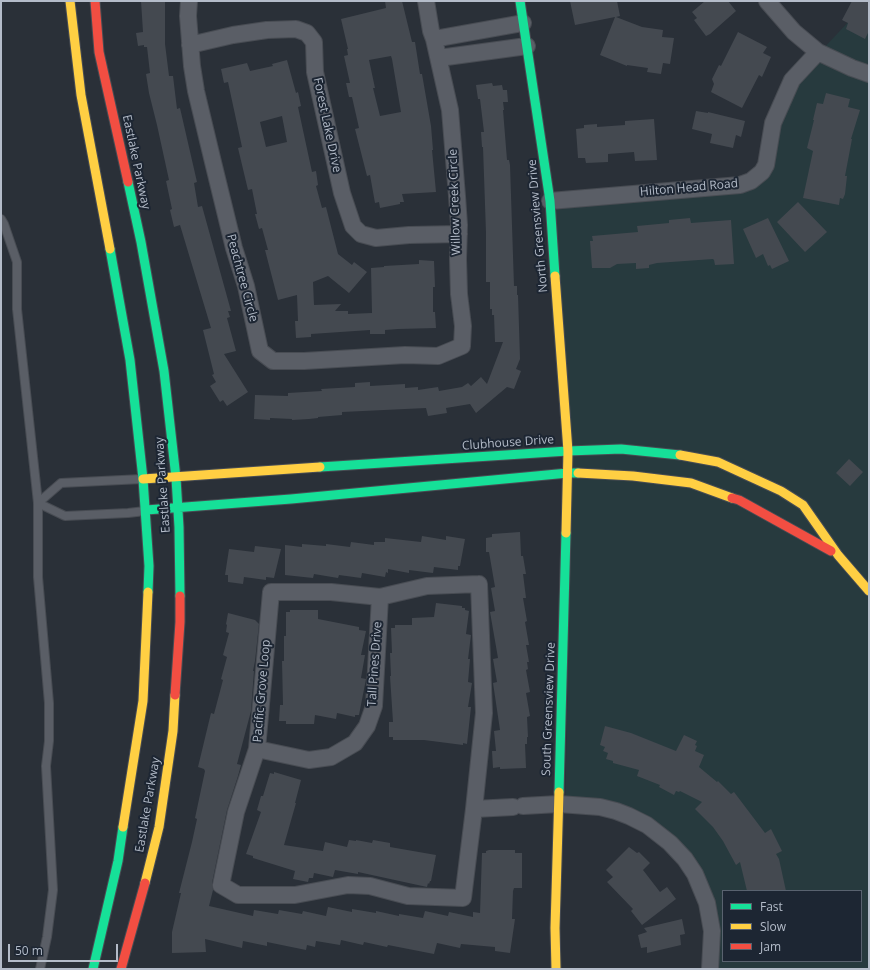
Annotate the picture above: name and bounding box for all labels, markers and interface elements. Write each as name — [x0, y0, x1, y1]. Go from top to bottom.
street label: Forest Lake Drive — [310, 76, 344, 174]
street label: Eastlake Parkway — [119, 113, 153, 211]
street label: Willow Creek Circle — [446, 149, 464, 255]
street label: North Greensview Drive — [525, 159, 551, 293]
street label: Hilton Head Road — [639, 177, 739, 199]
street label: Peachtree Circle — [223, 232, 261, 324]
street label: Clubhouse Drive — [462, 433, 554, 453]
street label: Eastlake Parkway — [152, 436, 174, 534]
street label: Tall Pines Drive — [365, 621, 385, 707]
street label: Pacific Grove Loop — [250, 639, 274, 743]
street label: South Greensview Drive — [539, 642, 559, 776]
street label: Eastlake Parkway — [133, 756, 163, 854]
legend — [722, 890, 862, 962]
text: Fast — [760, 898, 783, 915]
text: Slow — [760, 918, 786, 935]
scale bar — [10, 936, 120, 962]
text: Jam — [760, 938, 781, 955]
text: 50 m — [15, 942, 43, 959]

